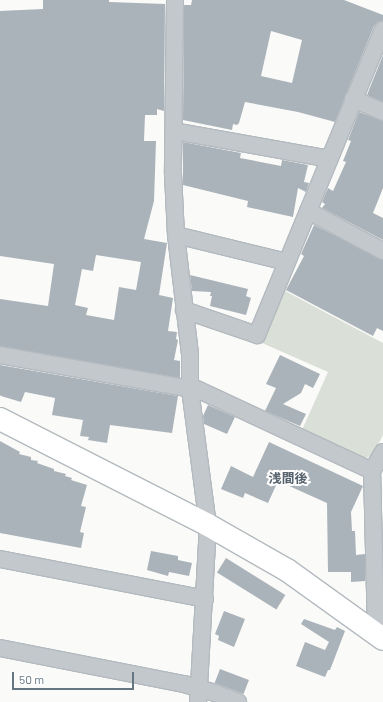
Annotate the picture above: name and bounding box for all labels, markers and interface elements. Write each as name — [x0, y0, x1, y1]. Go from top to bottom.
district label: 浅間後 — [269, 470, 307, 486]
scale bar — [14, 664, 136, 690]
text: 50 m — [19, 672, 44, 686]

